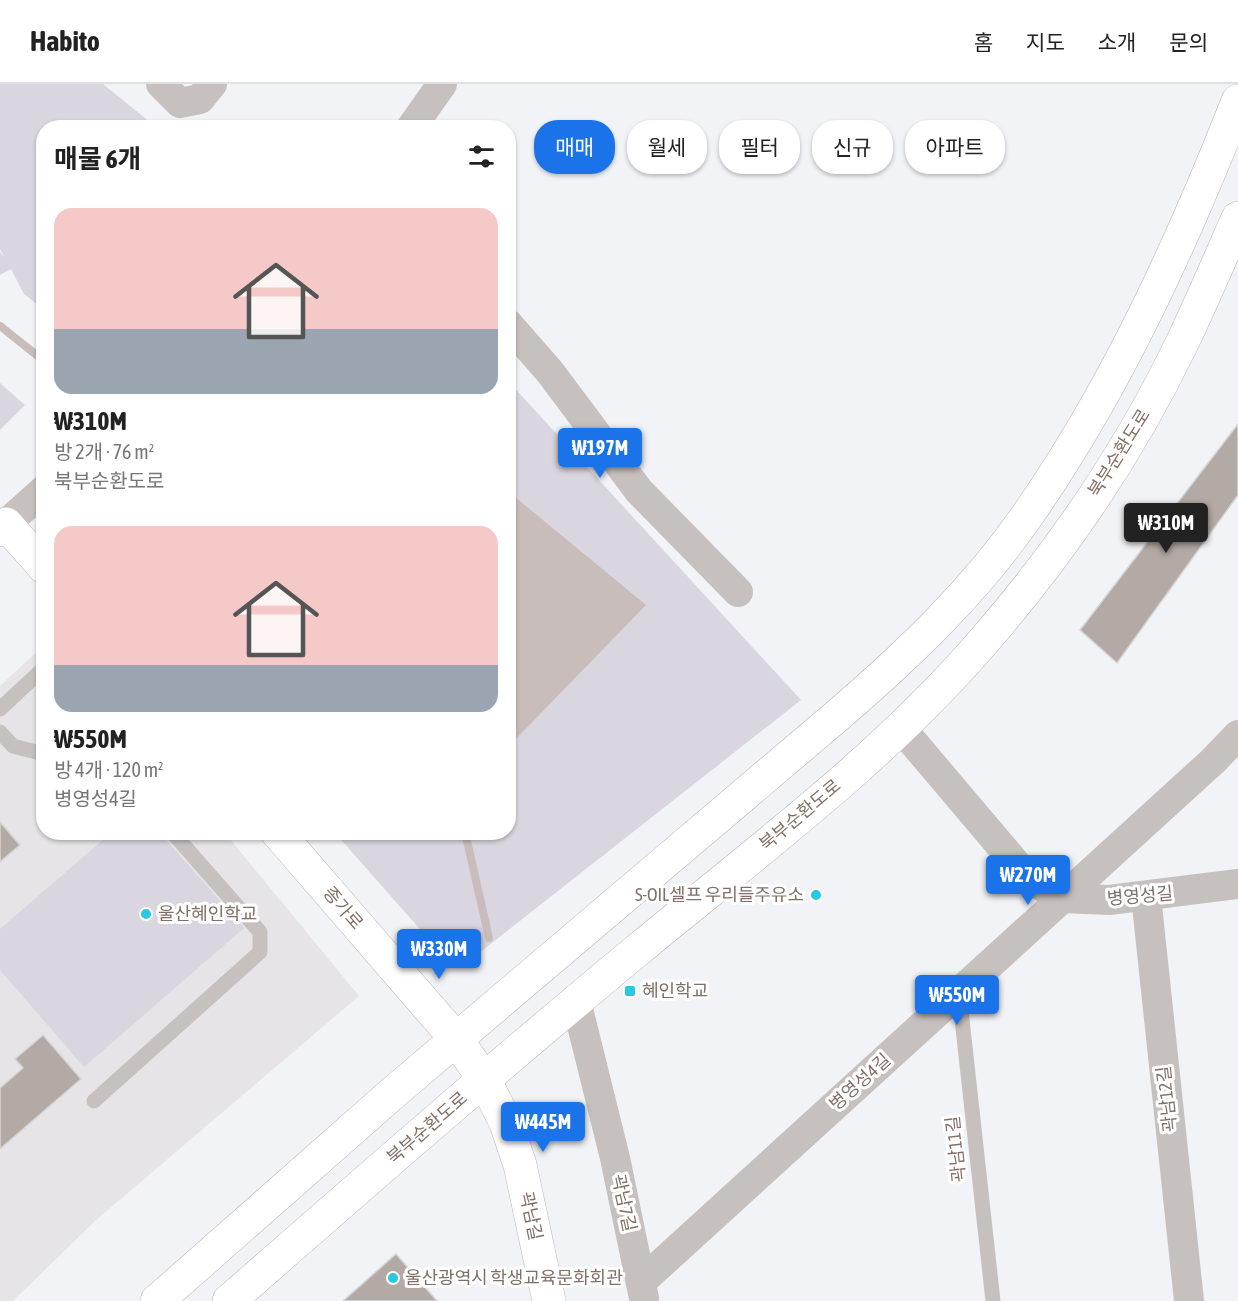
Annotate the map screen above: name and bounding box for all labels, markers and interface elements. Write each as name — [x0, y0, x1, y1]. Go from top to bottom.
text: Habito — [30, 25, 100, 57]
text: 홈 — [974, 30, 993, 54]
text: 지도 — [1026, 30, 1065, 54]
text: 소개 — [1098, 30, 1136, 54]
text: 문의 — [1169, 30, 1208, 54]
chip: 매매 — [534, 120, 615, 174]
chip: 월세 — [627, 120, 707, 174]
chip: 필터 — [719, 120, 800, 174]
chip: 신규 — [812, 120, 893, 174]
chip: 아파트 — [905, 120, 1005, 174]
icon: filters — [465, 140, 498, 173]
text: 매물 6개 — [54, 144, 142, 174]
icon: home — [222, 247, 330, 355]
street label: 북부순환도로 — [1083, 405, 1154, 500]
text: ₩310M — [54, 406, 127, 436]
pin: ₩197M — [558, 428, 642, 479]
text: ₩197M — [572, 436, 628, 459]
text: 방 2개 · 76 m² — [54, 440, 154, 463]
text: 북부순환도로 — [54, 469, 164, 492]
pin: ₩310M — [1124, 503, 1208, 554]
text: ₩310M — [1138, 511, 1194, 534]
icon: home — [222, 565, 330, 673]
text: ₩550M — [54, 724, 127, 754]
text: 방 4개 · 120 m² — [54, 758, 164, 781]
street label: 북부순환도로 — [755, 775, 844, 855]
text: 병영성4길 — [54, 787, 137, 810]
pin: ₩270M — [986, 855, 1070, 906]
text: ₩270M — [1000, 863, 1056, 886]
street label: 종가로 — [319, 882, 368, 933]
street label: 병영성길 — [1106, 882, 1174, 909]
place label: S-OIL셀프 우리들주유소 — [635, 884, 804, 905]
marker: S-OIL셀프 우리들주유소 — [809, 888, 823, 902]
place label: 울산혜인학교 — [158, 903, 257, 924]
marker: 울산혜인학교 — [139, 907, 153, 921]
pin: ₩330M — [397, 929, 481, 980]
text: ₩330M — [411, 937, 467, 960]
pin: ₩550M — [915, 975, 999, 1026]
place label: 혜인학교 — [642, 980, 708, 1001]
text: ₩550M — [929, 983, 985, 1006]
marker: 혜인학교 — [623, 984, 637, 998]
street label: 병영성4길 — [825, 1049, 894, 1114]
street label: 곽남12길 — [1153, 1065, 1180, 1133]
street label: 북부순환도로 — [382, 1087, 471, 1168]
pin: ₩445M — [501, 1102, 585, 1153]
text: ₩445M — [515, 1110, 571, 1133]
street label: 곽남11길 — [942, 1115, 969, 1183]
street label: 곽남7길 — [608, 1172, 641, 1234]
street label: 곽남길 — [516, 1189, 547, 1242]
place label: 울산광역시 학생교육문화회관 — [405, 1267, 623, 1288]
marker: 울산광역시 학생교육문화회관 — [386, 1271, 400, 1285]

